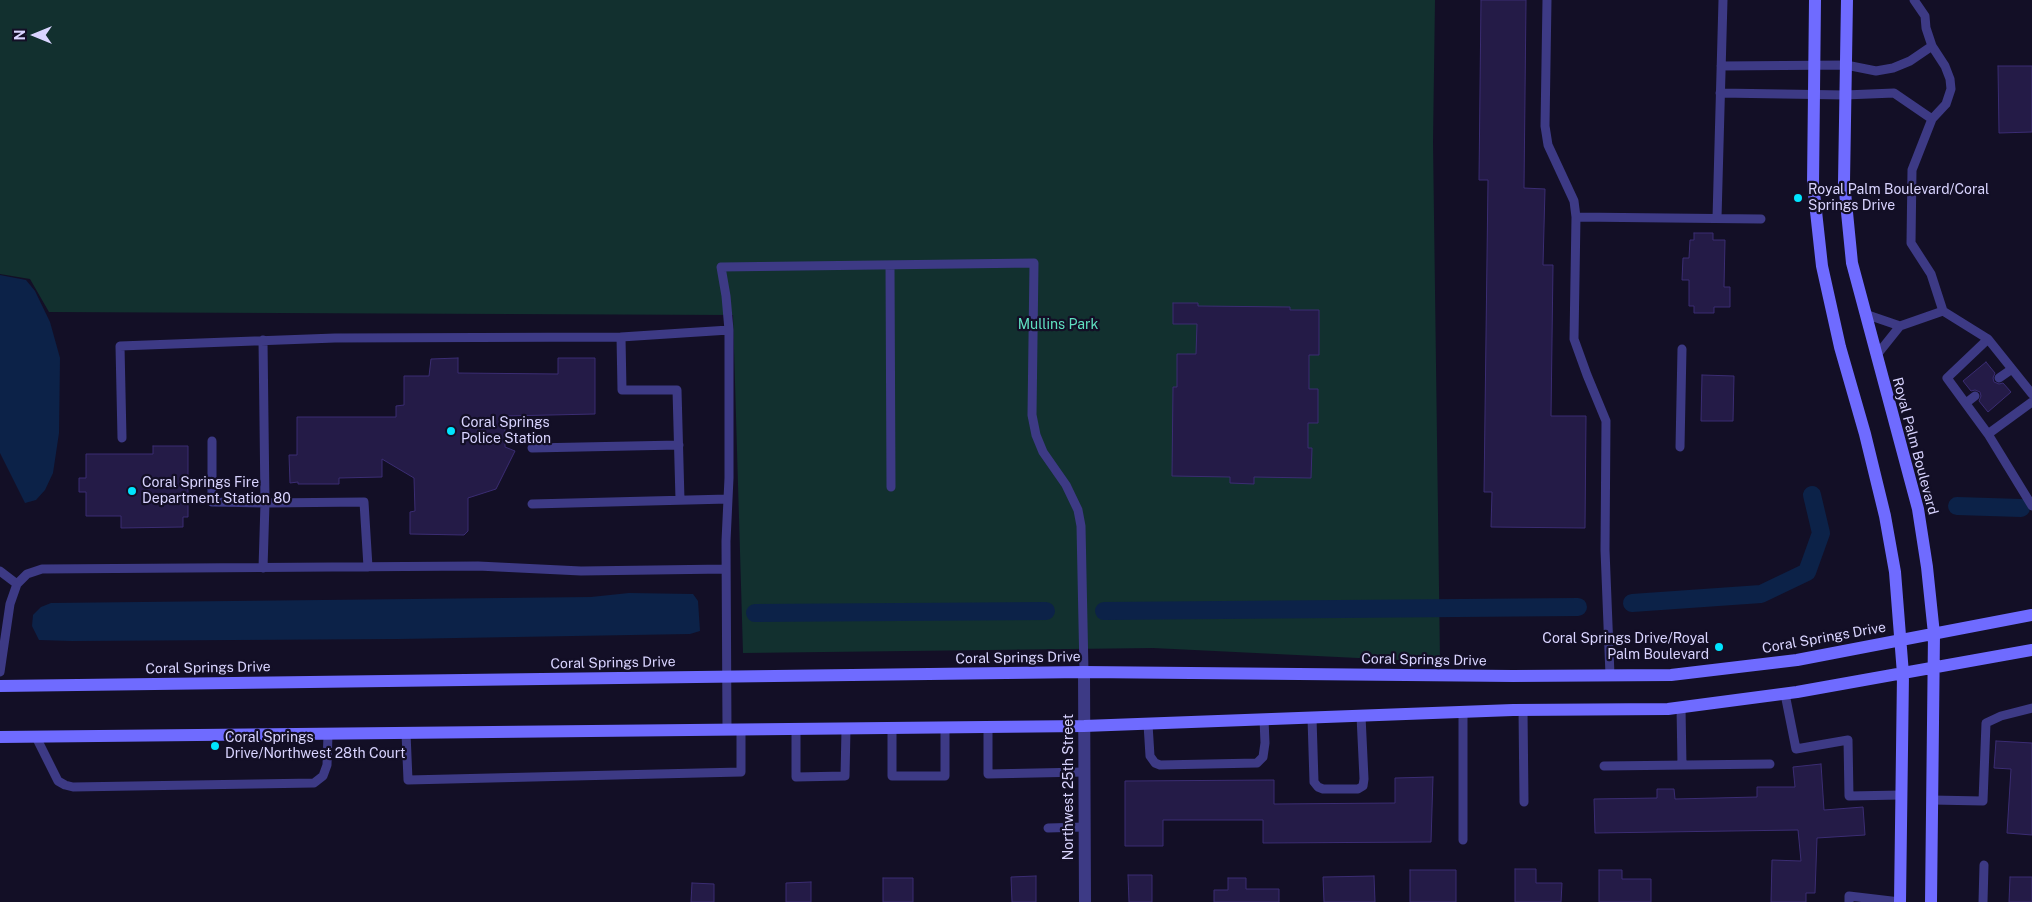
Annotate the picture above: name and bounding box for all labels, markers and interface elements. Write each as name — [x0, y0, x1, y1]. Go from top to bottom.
north arrow — [10, 10, 60, 60]
text: N — [12, 30, 28, 40]
place label: Royal Palm Boulevard/Coral Springs Drive — [1808, 182, 1989, 214]
marker: Royal Palm Boulevard/Coral Springs Drive — [1792, 192, 1804, 204]
park label: Mullins Park — [1018, 317, 1098, 333]
street label: Royal Palm Boulevard — [1889, 375, 1941, 517]
place label: Coral Springs Police Station — [461, 415, 551, 448]
marker: Coral Springs Police Station — [445, 425, 457, 437]
place label: Coral Springs Fire Department Station 80 — [142, 475, 291, 508]
marker: Coral Springs Fire Department Station 80 — [126, 485, 138, 497]
street label: Coral Springs Drive — [1761, 619, 1887, 657]
place label: Coral Springs Drive/Royal Palm Boulevard — [1542, 631, 1709, 664]
marker: Coral Springs Drive/Royal Palm Boulevard — [1713, 641, 1725, 653]
street label: Coral Springs Drive — [955, 649, 1081, 667]
street label: Coral Springs Drive — [1361, 651, 1487, 669]
street label: Coral Springs Drive — [550, 654, 676, 672]
street label: Coral Springs Drive — [145, 659, 271, 677]
street label: Northwest 25th Street — [1061, 714, 1077, 860]
place label: Coral Springs Drive/Northwest 28th Court — [225, 730, 406, 762]
marker: Coral Springs Drive/Northwest 28th Court — [209, 740, 221, 752]

